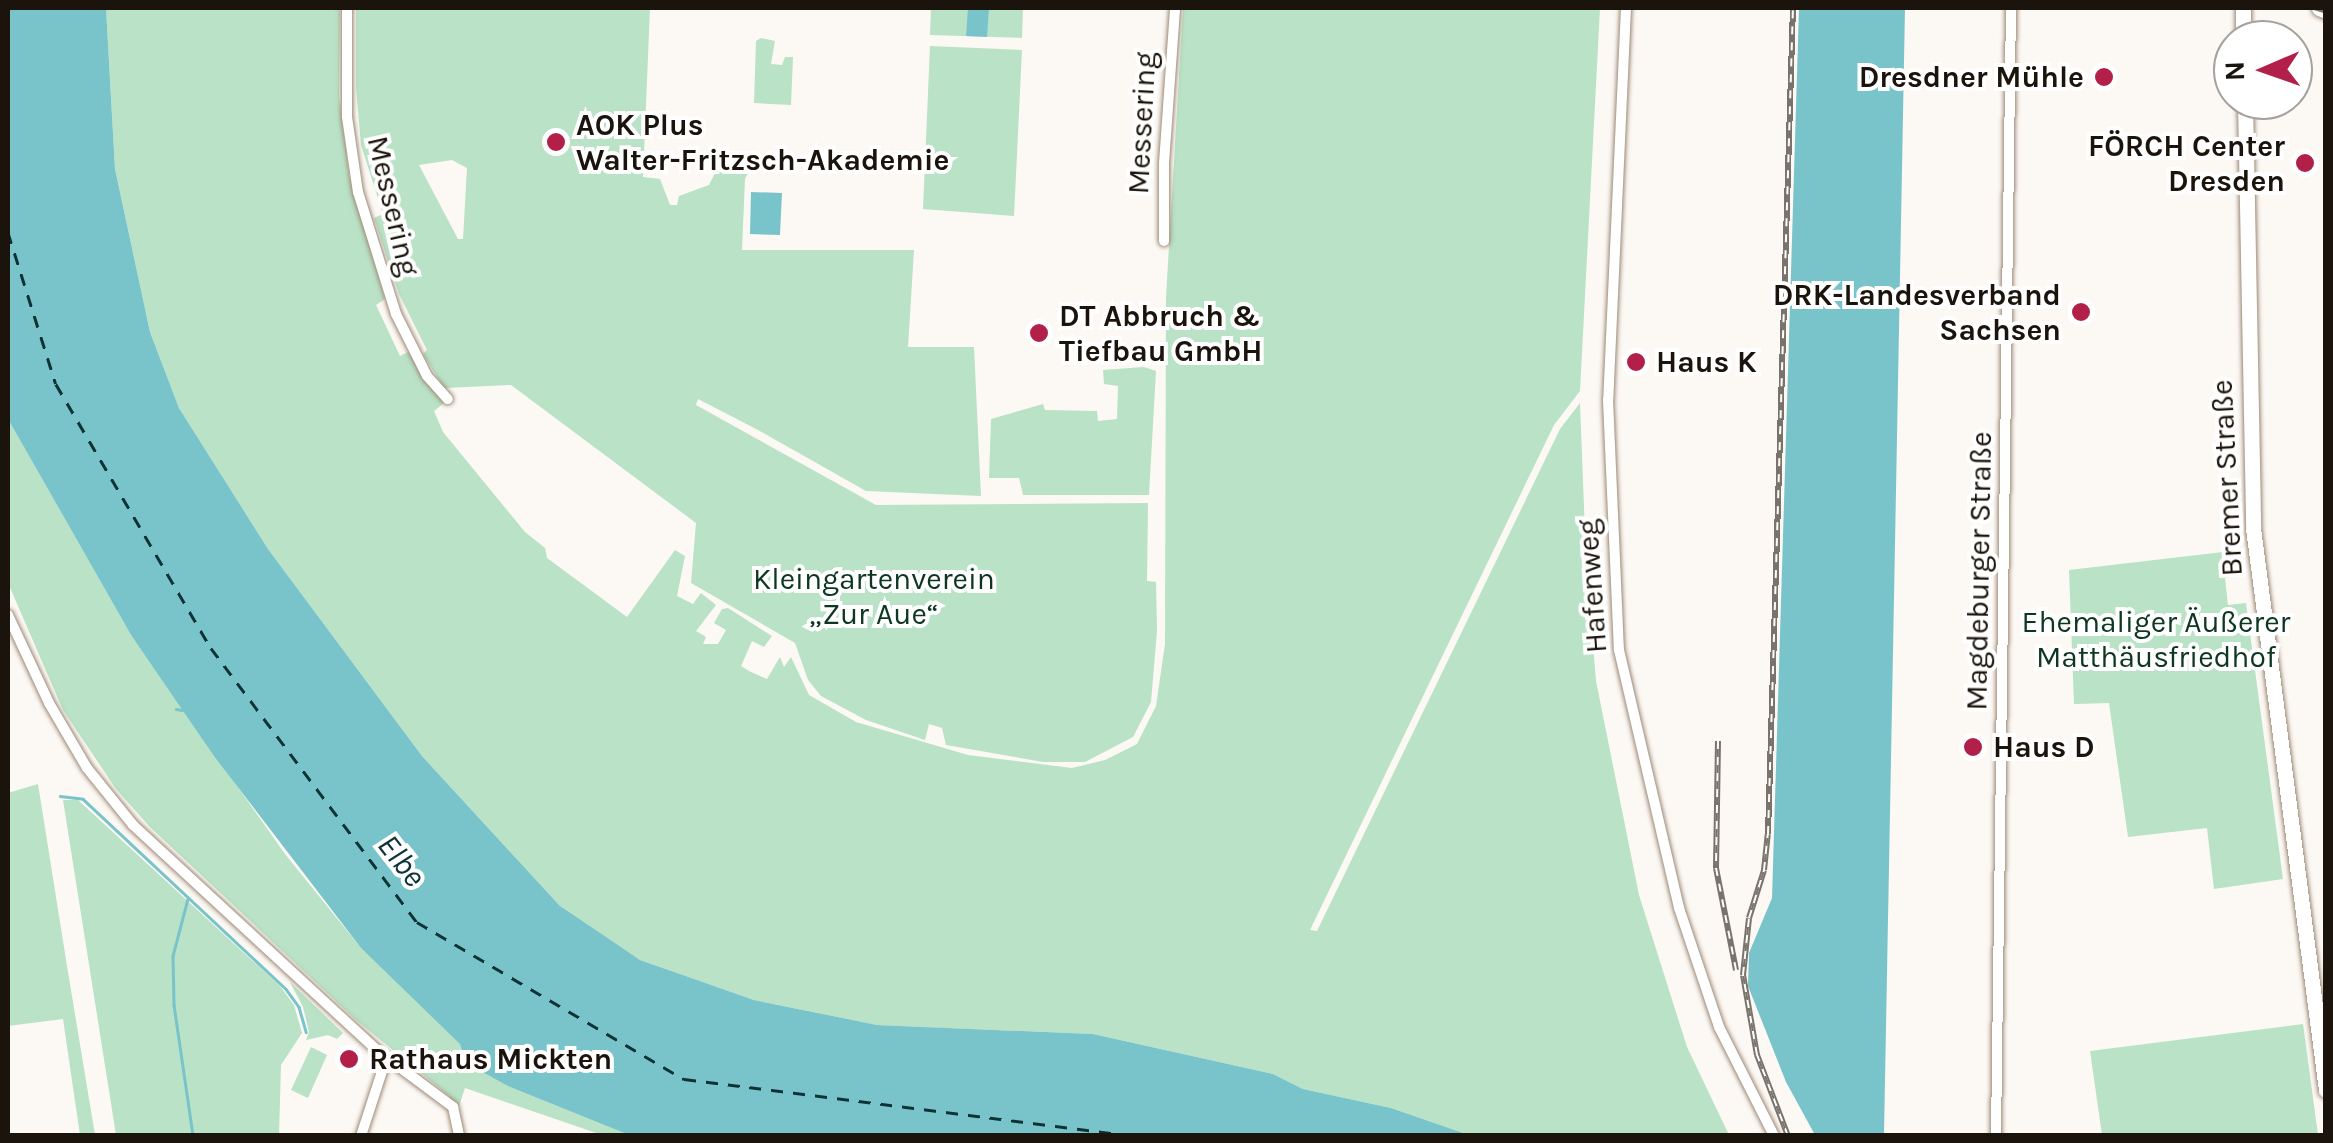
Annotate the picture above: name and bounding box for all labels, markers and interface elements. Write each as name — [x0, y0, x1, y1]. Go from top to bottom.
north arrow — [2213, 20, 2313, 120]
street label: Messering — [1120, 51, 1164, 195]
place label: Dresdner Mühle — [1859, 59, 2084, 95]
text: N — [2218, 60, 2251, 82]
marker: Dresdner Mühle — [2093, 66, 2115, 88]
place label: AOK Plus Walter-Fritzsch-Akademie — [576, 107, 949, 178]
place label: FÖRCH Center Dresden — [2088, 128, 2285, 198]
marker: AOK Plus Walter-Fritzsch-Akademie — [545, 131, 567, 153]
street label: Messering — [359, 132, 427, 280]
marker: FÖRCH Center Dresden — [2294, 152, 2316, 174]
place label: DRK-Landesverband Sachsen — [1773, 277, 2061, 348]
place label: DT Abbruch & Tiefbau GmbH — [1059, 298, 1262, 368]
marker: DRK-Landesverband Sachsen — [2070, 301, 2092, 323]
marker: DT Abbruch & Tiefbau GmbH — [1028, 322, 1050, 344]
place label: Haus K — [1656, 344, 1757, 380]
marker: Haus K — [1625, 351, 1647, 373]
street label: Bremer Straße — [2204, 379, 2250, 577]
street label: Magdeburger Straße — [1959, 431, 1999, 711]
street label: Hafenweg — [1569, 518, 1615, 654]
park label: Kleingartenverein „Zur Aue“ — [753, 561, 995, 632]
park label: Ehemaliger Äußerer Matthäusfriedhof — [2022, 604, 2290, 674]
place label: Haus D — [1993, 729, 2095, 765]
marker: Haus D — [1962, 736, 1984, 758]
water label: Elbe — [369, 827, 433, 895]
place label: Rathaus Mickten — [369, 1041, 612, 1077]
marker: Rathaus Mickten — [338, 1048, 360, 1070]

